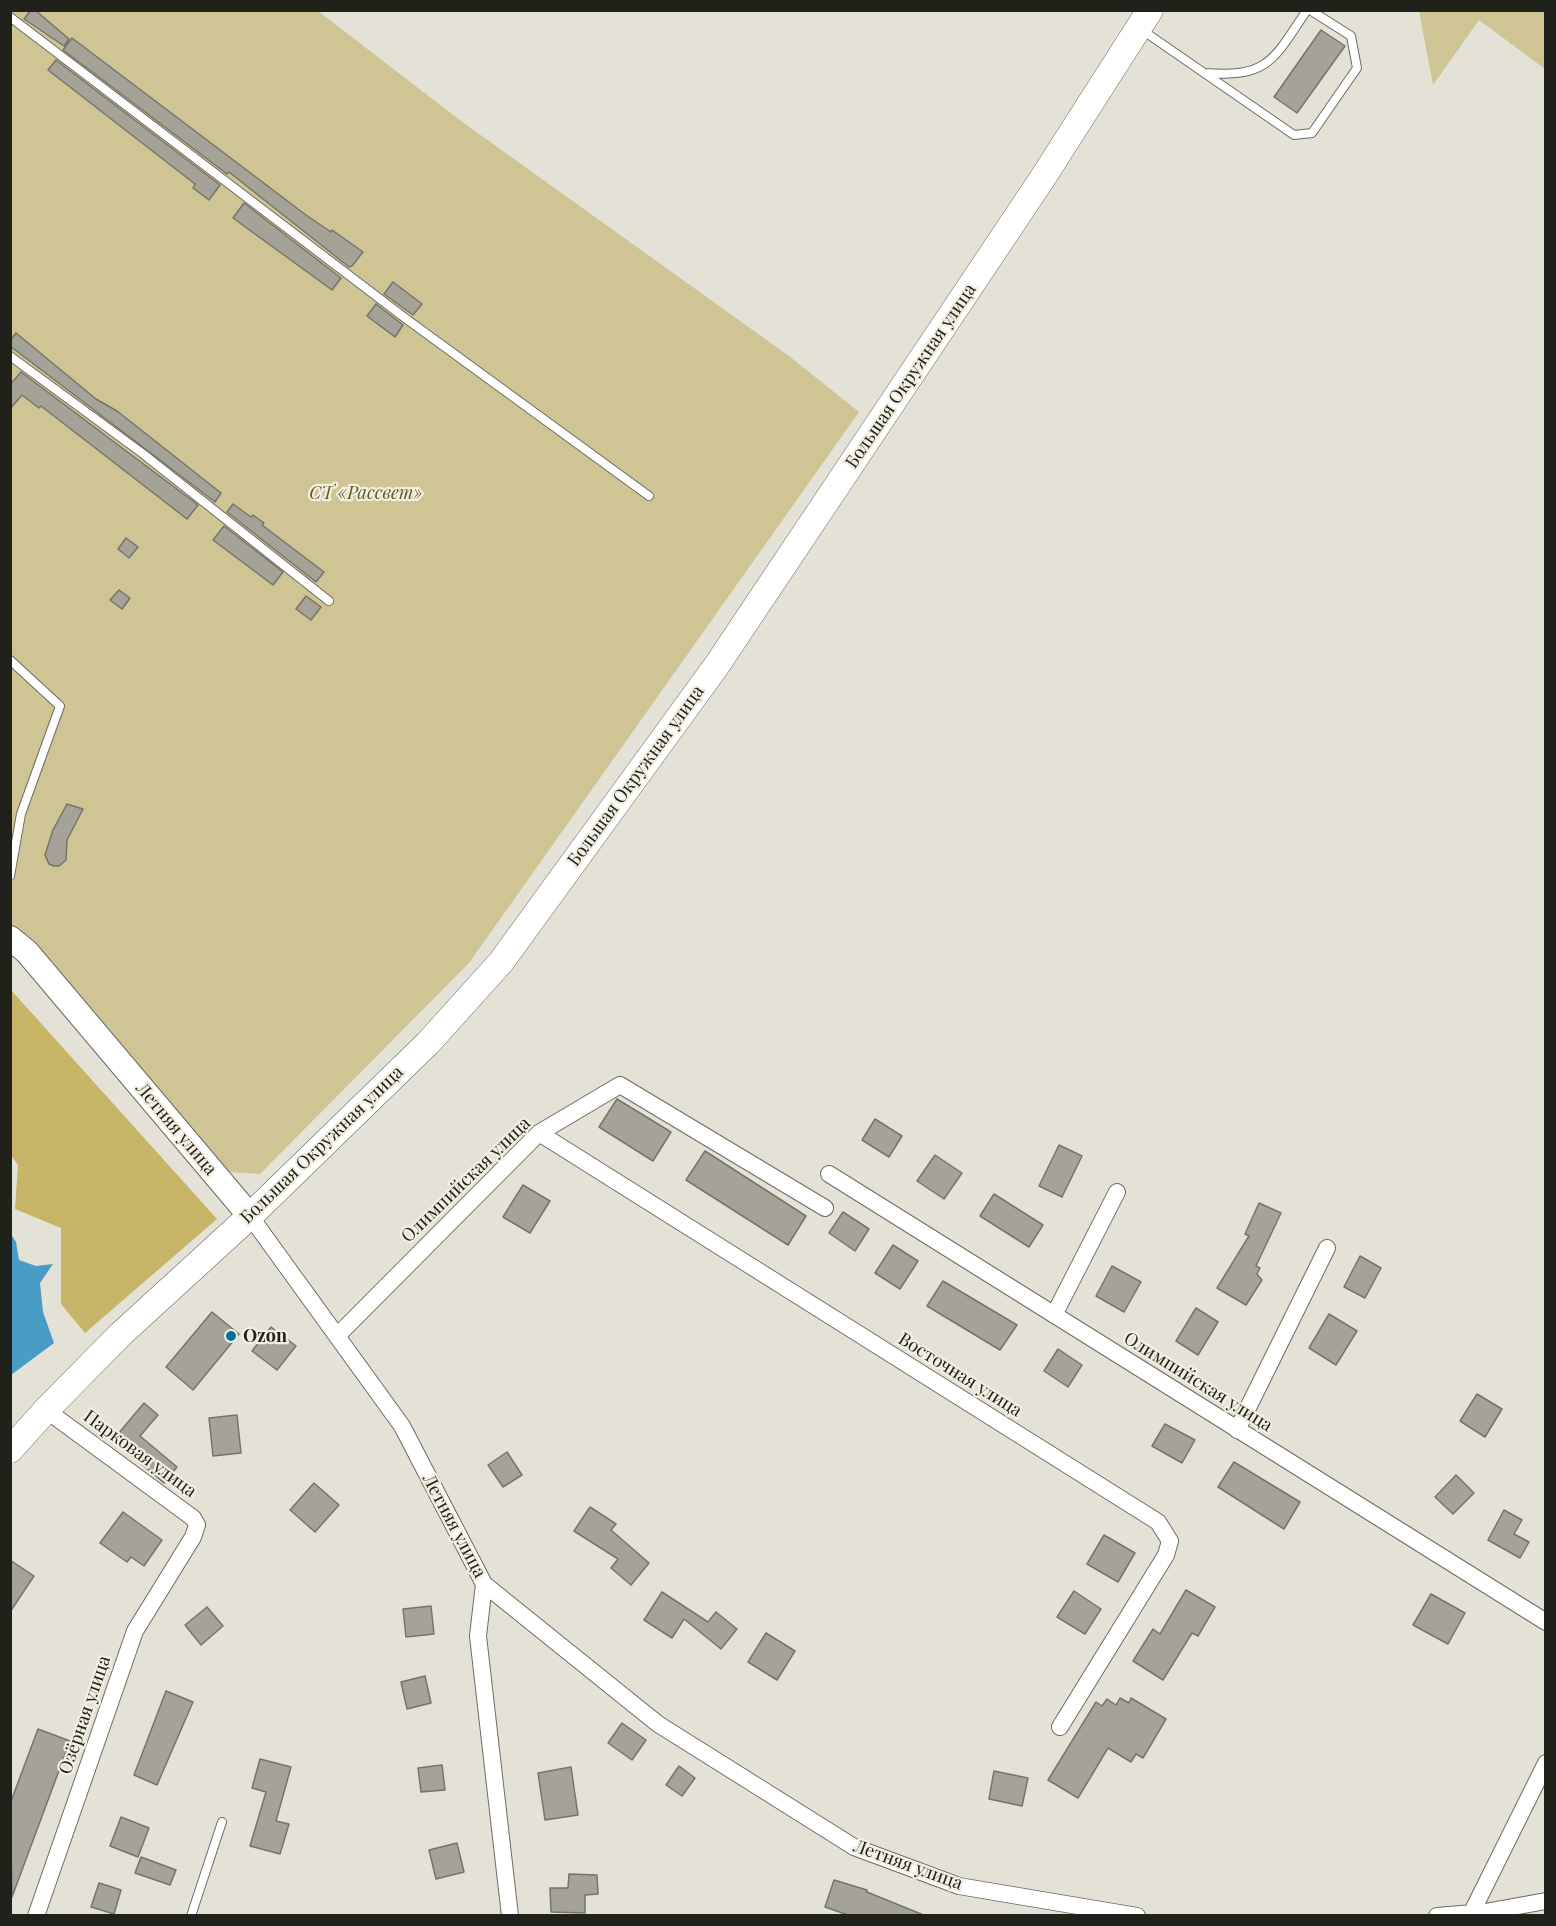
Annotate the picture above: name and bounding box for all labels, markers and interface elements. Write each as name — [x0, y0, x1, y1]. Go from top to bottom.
street label: Большая Окружная улица — [841, 280, 981, 472]
park label: СТ «Рассвет» — [309, 482, 423, 504]
street label: Большая Окружная улица — [563, 681, 709, 871]
street label: Большая Окружная улица — [236, 1062, 408, 1228]
street label: Летняя улица — [131, 1078, 221, 1180]
street label: Олимпийская улица — [397, 1113, 535, 1247]
place label: Ozon — [243, 1325, 287, 1347]
street label: Олимпийская улица — [1120, 1327, 1276, 1437]
street label: Восточная улица — [894, 1328, 1026, 1422]
marker: Ozon — [224, 1329, 238, 1343]
street label: Парковая улица — [79, 1406, 201, 1502]
street label: Летняя улица — [418, 1470, 490, 1582]
street label: Озёрная улица — [55, 1653, 115, 1777]
street label: Летняя улица — [850, 1835, 966, 1895]

